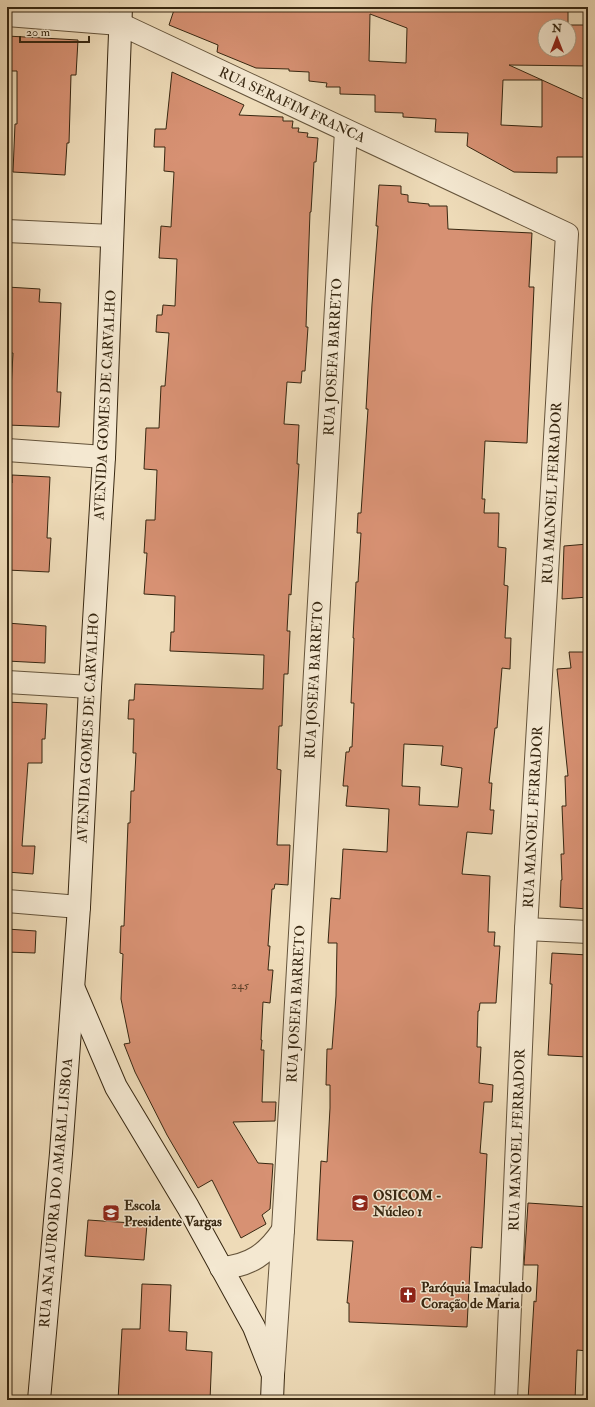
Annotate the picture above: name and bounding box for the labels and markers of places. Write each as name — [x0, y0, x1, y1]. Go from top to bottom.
place label: OSICOM - Núcleo 1 — [372, 1187, 442, 1220]
school or university icon: OSICOM - Núcleo 1 — [350, 1193, 370, 1213]
place label: Escola Presidente Vargas — [124, 1197, 222, 1231]
school or university icon: Escola Presidente Vargas — [101, 1203, 121, 1223]
place label: Paróquia Imaculado Coração de Maria — [421, 1279, 532, 1312]
church icon: Paróquia Imaculado Coração de Maria — [398, 1285, 418, 1305]

